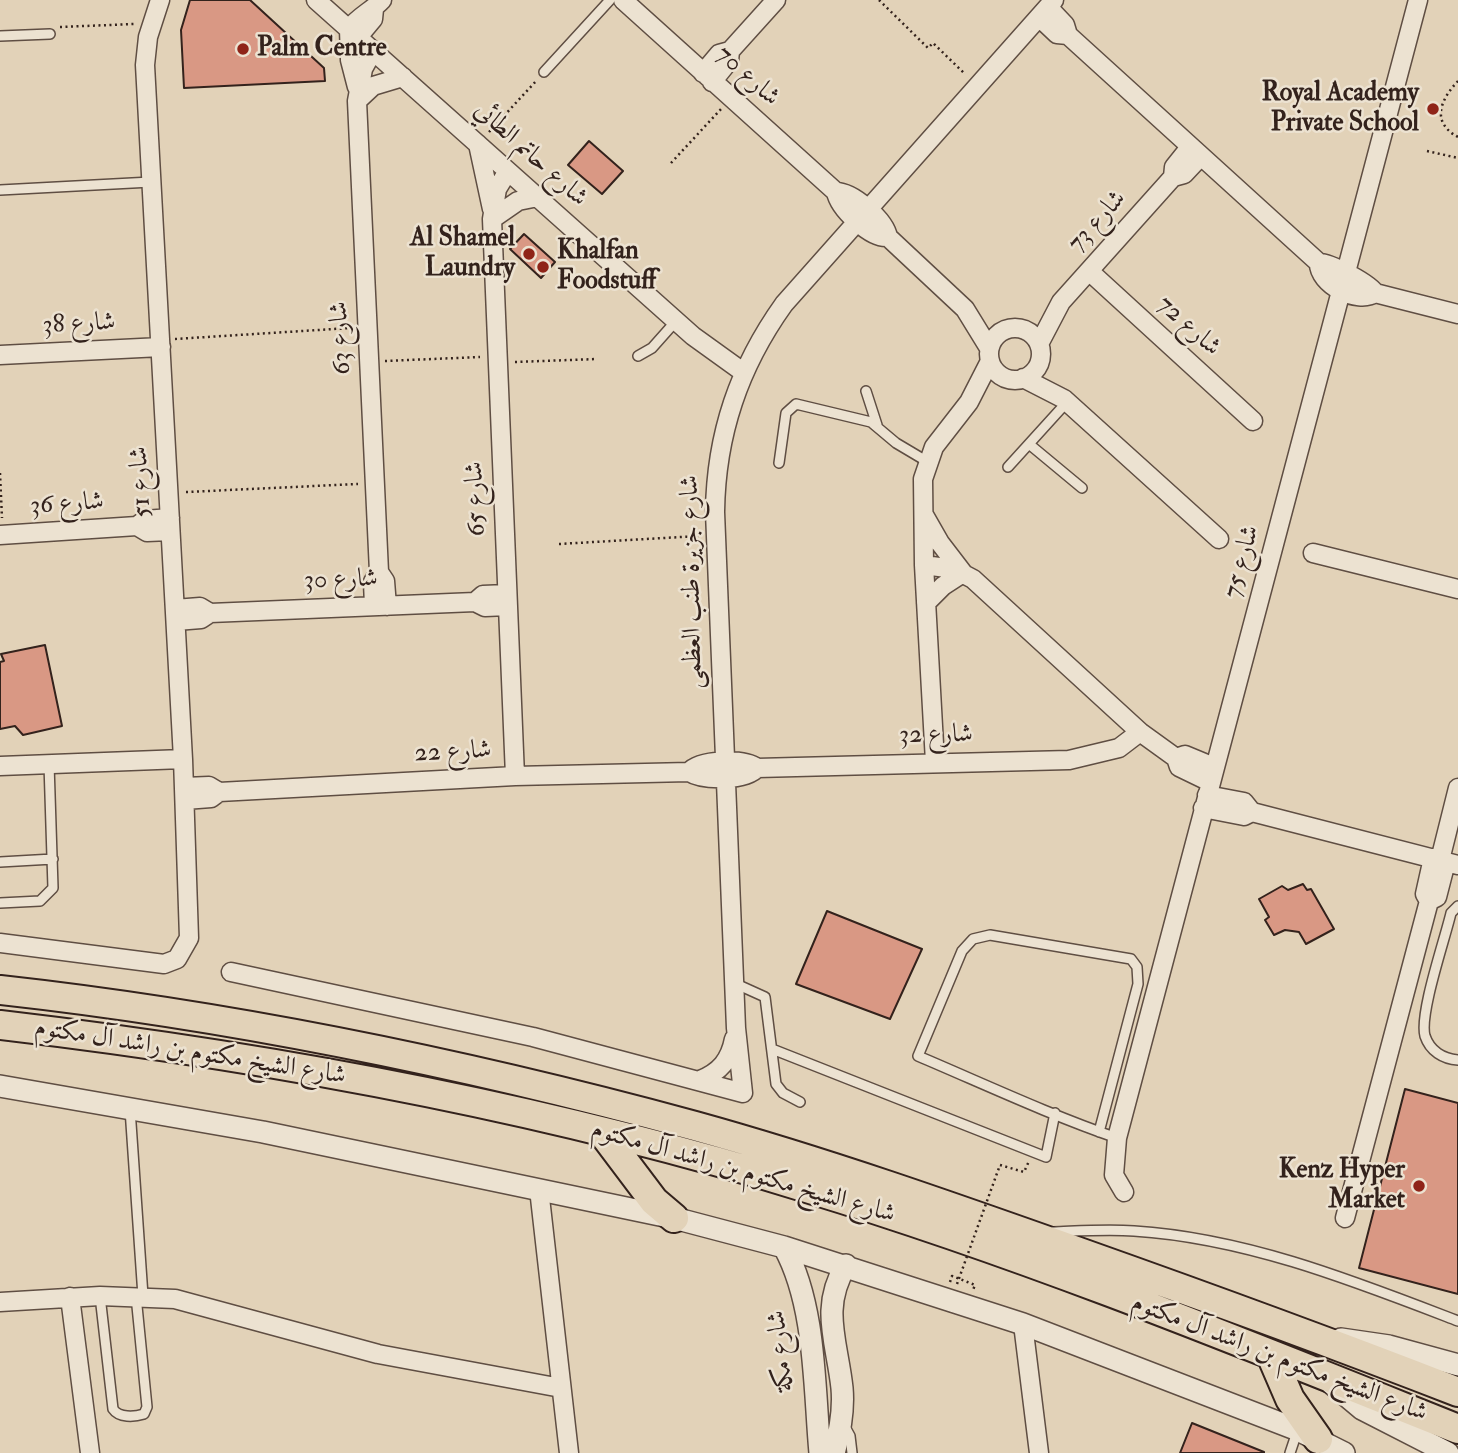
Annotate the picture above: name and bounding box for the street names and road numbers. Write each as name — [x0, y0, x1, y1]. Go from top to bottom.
street label: شارع 70 — [708, 40, 786, 114]
street label: شارع حاتم الطائي — [467, 96, 593, 214]
street label: شارع 73 — [1062, 185, 1134, 259]
street label: شارع 72 — [1149, 290, 1227, 364]
street label: شارع 63 — [324, 300, 360, 376]
street label: شارع 38 — [42, 308, 116, 342]
street label: شارع 51 — [125, 446, 159, 518]
street label: شارع 65 — [460, 461, 494, 537]
street label: شارع جزيرة طنب العظمى — [676, 475, 710, 689]
street label: شارع 36 — [29, 487, 105, 523]
street label: شارع 75 — [1218, 522, 1268, 602]
street label: شارع 30 — [304, 564, 378, 598]
street label: شارع 32 — [899, 720, 973, 752]
street label: شارع 22 — [414, 735, 492, 771]
street label: شارع الشيخ مكتوم بن راشد آل مكتوم — [32, 1013, 348, 1093]
street label: شارع الشيخ مكتوم بن راشد آل مكتوم — [587, 1115, 899, 1231]
street label: شارع الشيخ مكتوم بن راشد آل مكتوم — [1127, 1288, 1431, 1430]
street label: شارع مكة — [762, 1309, 802, 1393]

